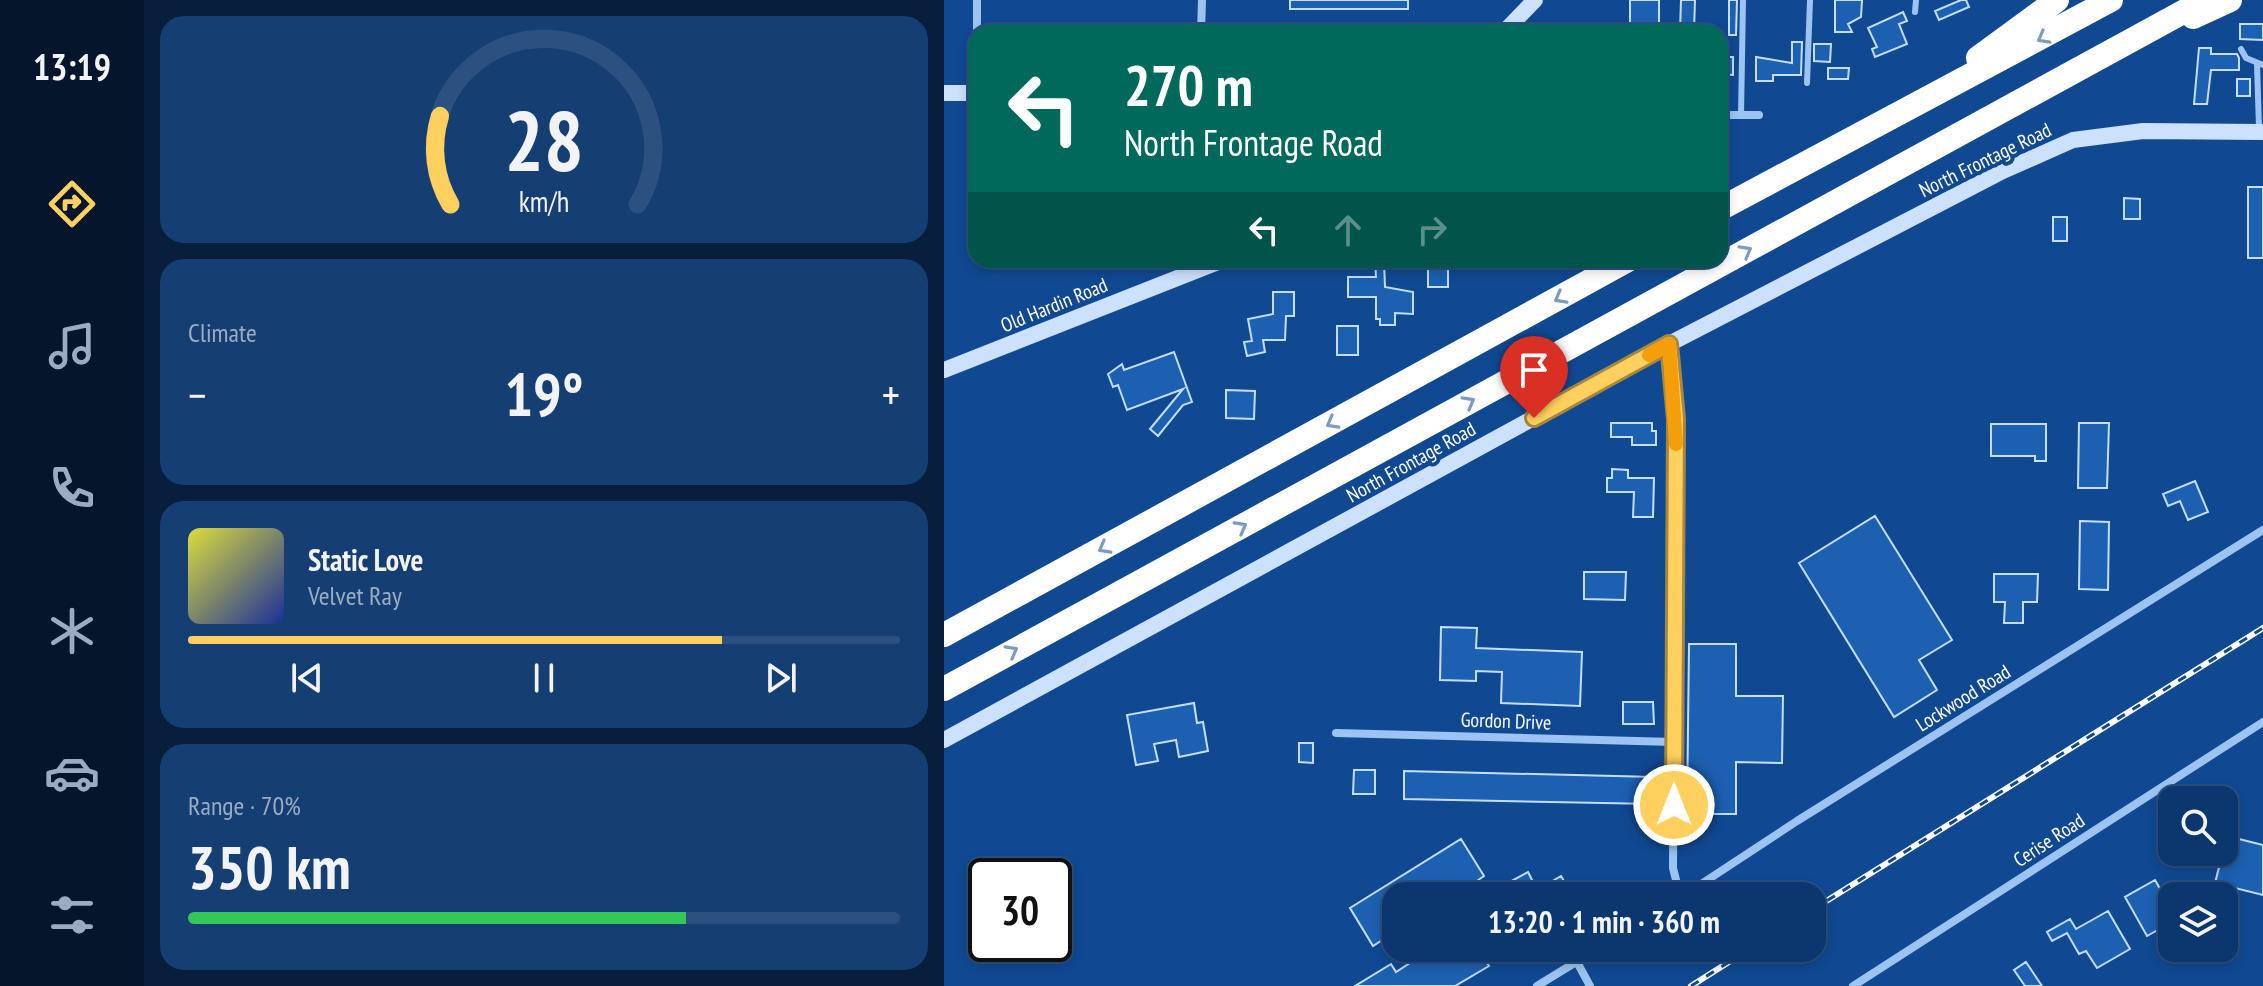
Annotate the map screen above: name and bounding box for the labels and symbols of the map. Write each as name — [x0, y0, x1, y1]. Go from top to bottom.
one-way arrow — [2036, 28, 2051, 43]
street label: North Frontage Road — [1915, 117, 2055, 203]
one-way arrow — [1738, 245, 1752, 261]
street label: Old Hardin Road — [997, 272, 1111, 338]
one-way arrow — [1553, 288, 1568, 303]
pin — [1500, 336, 1568, 418]
one-way arrow — [1460, 396, 1475, 412]
one-way arrow — [1325, 413, 1340, 428]
street label: North Frontage Road — [1342, 416, 1480, 508]
one-way arrow — [1232, 521, 1247, 536]
one-way arrow — [1097, 538, 1112, 553]
one-way arrow — [1004, 646, 1019, 661]
street label: Lockwood Road — [1911, 659, 2015, 737]
street label: Gordon Drive — [1460, 706, 1552, 736]
position arrow — [1632, 763, 1716, 847]
street label: Cerise Road — [2008, 807, 2090, 873]
speed limit sign: 30 — [968, 858, 1072, 962]

